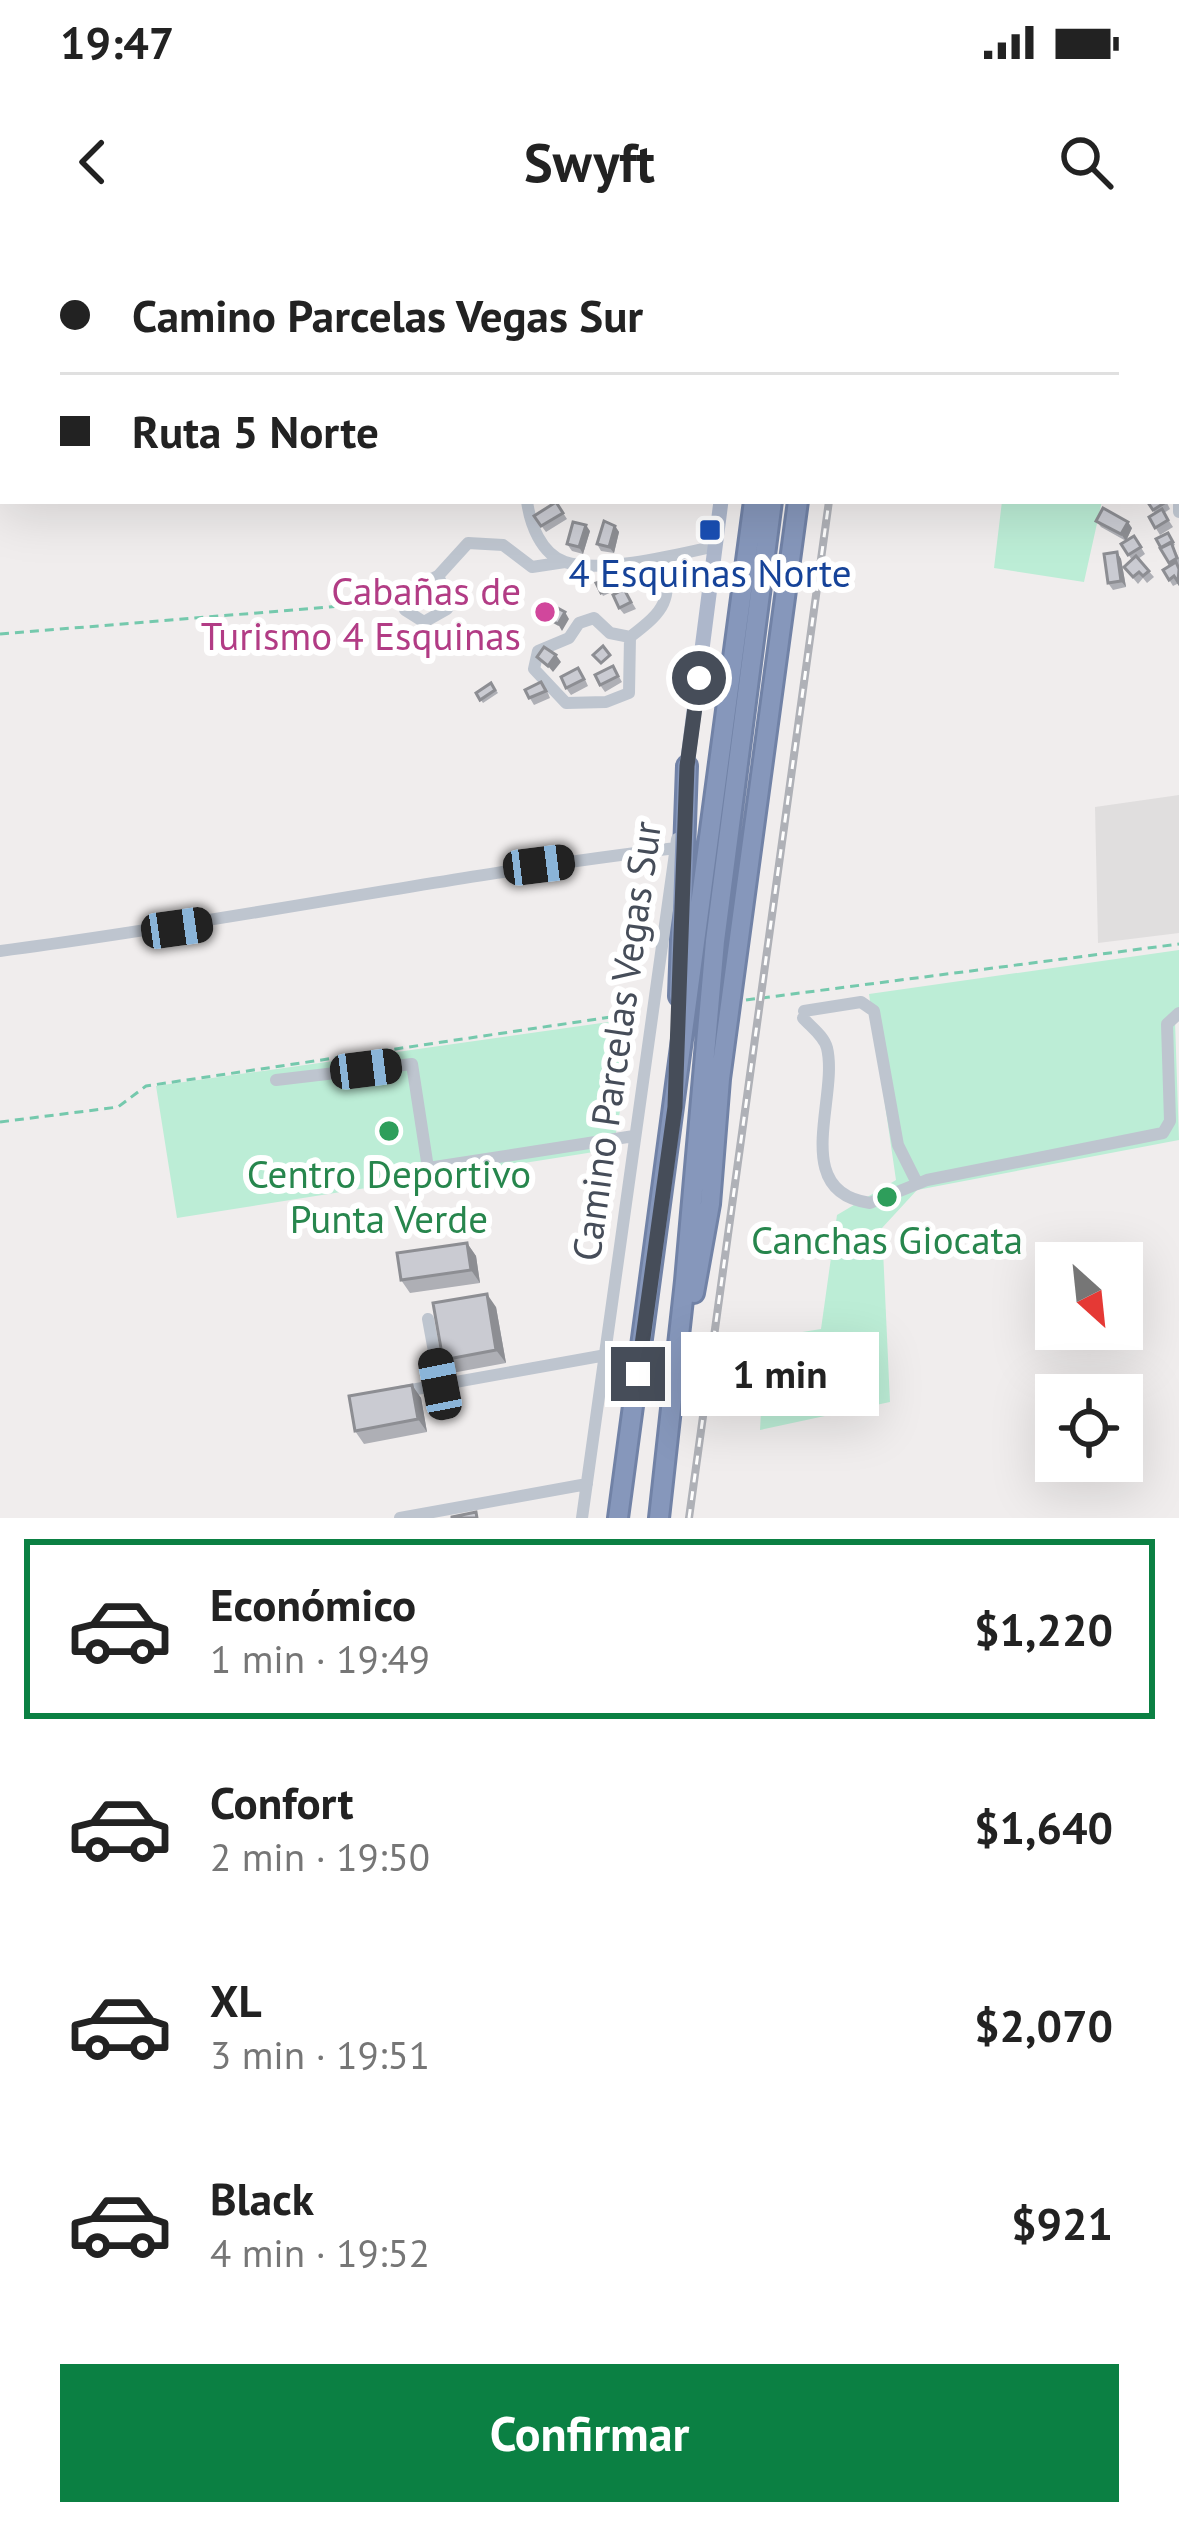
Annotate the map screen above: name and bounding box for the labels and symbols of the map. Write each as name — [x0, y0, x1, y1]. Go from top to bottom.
marker: 4 Esquinas Norte — [697, 517, 723, 543]
place label: 4 Esquinas Norte — [568, 547, 852, 598]
place label: Cabañas de Turismo 4 Esquinas — [201, 565, 521, 661]
marker: Cabañas de Turismo 4 Esquinas — [532, 599, 558, 625]
route start — [672, 651, 726, 705]
street label: Camino Parcelas Vegas Sur — [560, 818, 672, 1264]
car — [501, 843, 577, 887]
car — [139, 905, 215, 951]
car — [328, 1047, 404, 1091]
marker: Centro Deportivo Punta Verde — [376, 1118, 402, 1144]
place label: Centro Deportivo Punta Verde — [247, 1148, 531, 1244]
marker: Canchas Giocata — [874, 1184, 900, 1210]
place label: Canchas Giocata — [751, 1214, 1023, 1265]
north arrow — [1035, 1242, 1143, 1350]
callout: 1 min — [680, 1332, 878, 1416]
car — [415, 1345, 465, 1423]
route end — [611, 1347, 665, 1401]

